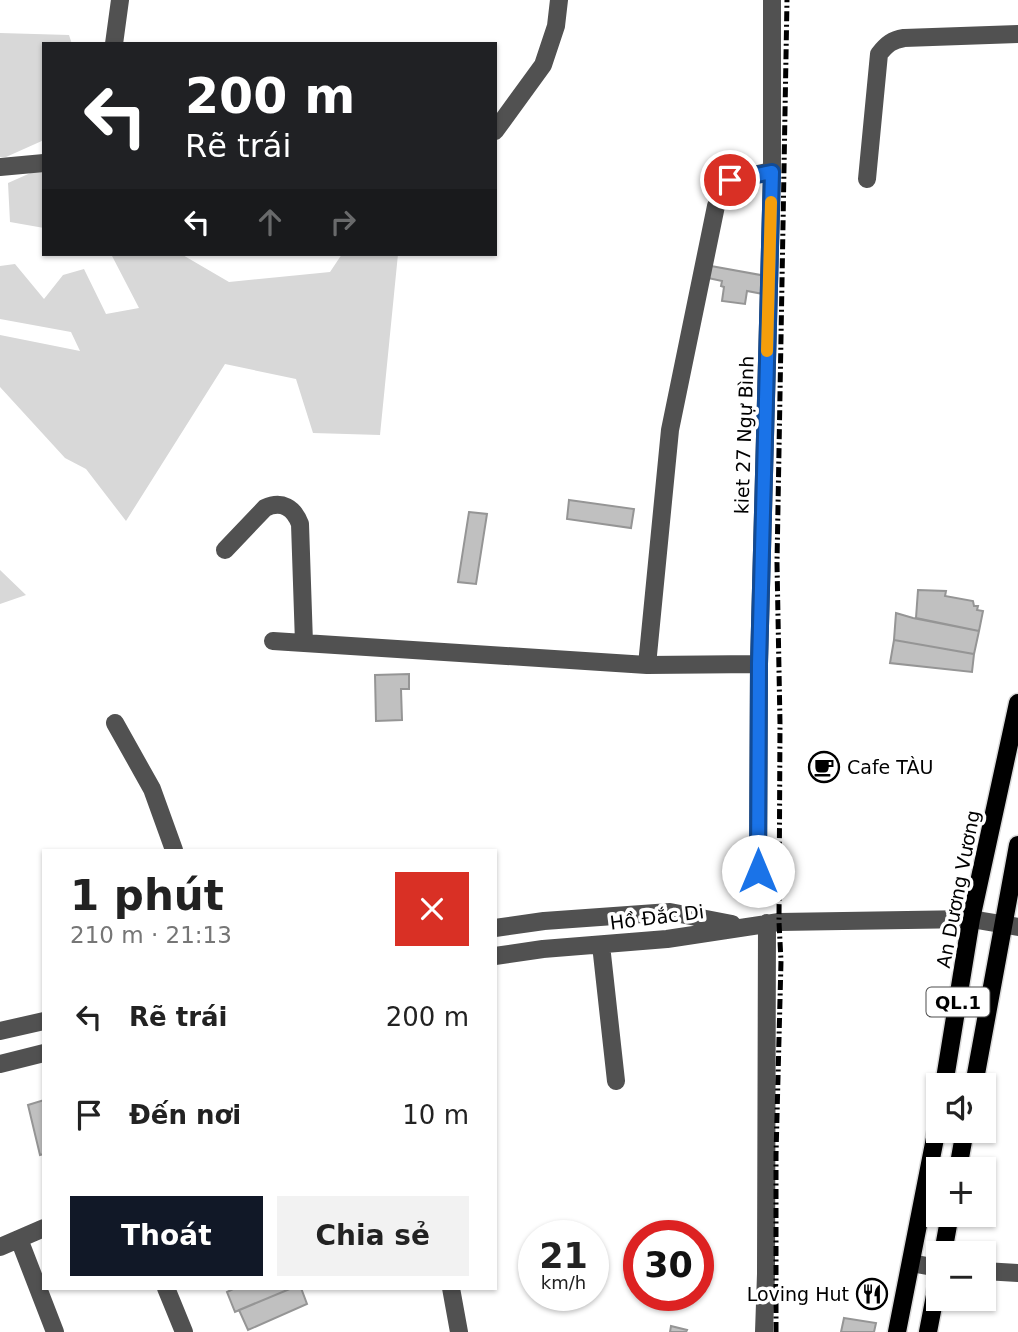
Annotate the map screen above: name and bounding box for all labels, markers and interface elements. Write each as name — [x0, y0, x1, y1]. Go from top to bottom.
text: 200 m — [185, 68, 355, 125]
icon: left — [70, 70, 161, 161]
text: Rẽ trái — [185, 127, 291, 165]
pin — [700, 150, 760, 210]
icon: arrive — [711, 161, 749, 199]
icon: left — [178, 203, 216, 241]
icon: ahead — [251, 203, 289, 241]
icon: right — [324, 203, 362, 241]
street label: kiet 27 Ngự Bình — [730, 355, 758, 515]
cafe icon: Cafe TÀU — [807, 750, 841, 784]
place label: Cafe TÀU — [847, 756, 933, 778]
street label: An Dương Vương — [932, 808, 984, 970]
position arrow — [721, 834, 795, 908]
text: 1 phút — [70, 871, 224, 920]
button: close — [395, 872, 469, 946]
street label: Hồ Đắc Di — [609, 900, 705, 934]
text: 210 m · 21:13 — [70, 922, 232, 948]
road number: QL.1 — [926, 987, 990, 1016]
icon: left — [70, 998, 108, 1036]
text: Rẽ trái — [129, 1002, 227, 1032]
text: 200 m — [386, 1002, 469, 1032]
map controls — [926, 1073, 996, 1311]
button: sound — [926, 1073, 996, 1143]
icon: arrive — [70, 1096, 108, 1134]
text: Đến nơi — [129, 1100, 241, 1130]
text: 10 m — [402, 1100, 469, 1130]
button: + — [926, 1157, 996, 1227]
button: Thoát — [70, 1196, 263, 1276]
button: Chia sẻ — [277, 1196, 469, 1276]
speed limit sign: 30 — [623, 1220, 714, 1311]
text: 21 — [539, 1236, 588, 1276]
button: − — [926, 1241, 996, 1311]
text: km/h — [541, 1272, 586, 1293]
restaurant icon: Loving Hut — [855, 1277, 889, 1311]
place label: Loving Hut — [747, 1283, 849, 1305]

